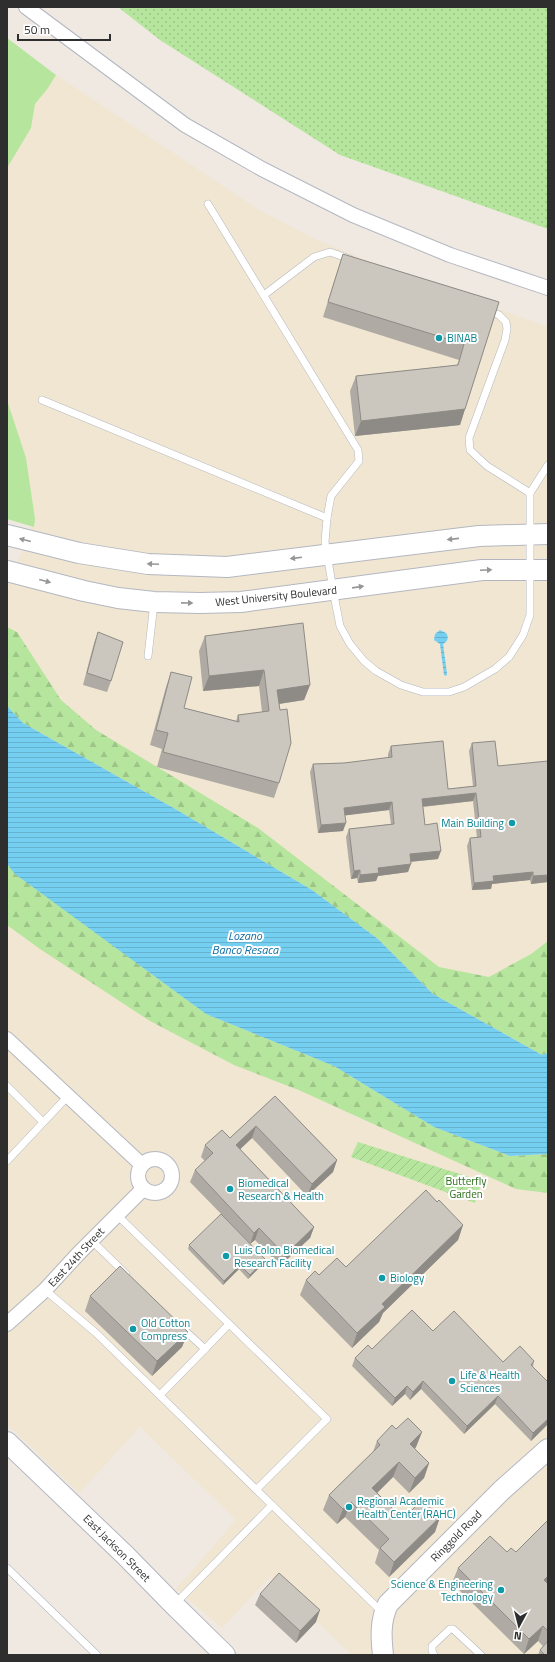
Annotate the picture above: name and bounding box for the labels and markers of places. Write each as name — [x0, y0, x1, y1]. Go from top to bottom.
place label: BINAB — [447, 330, 477, 346]
marker: BINAB — [434, 333, 444, 343]
place label: Main Building — [441, 815, 504, 831]
marker: Main Building — [507, 818, 517, 828]
place label: Biomedical Research & Health — [238, 1175, 324, 1204]
marker: Biomedical Research & Health — [225, 1184, 235, 1194]
place label: Luis Colon Biomedical Research Facility — [234, 1242, 334, 1271]
marker: Luis Colon Biomedical Research Facility — [221, 1251, 231, 1261]
place label: Biology — [390, 1270, 425, 1286]
marker: Biology — [377, 1273, 387, 1283]
place label: Old Cotton Compress — [141, 1315, 190, 1344]
marker: Old Cotton Compress — [128, 1324, 138, 1334]
place label: Life & Health Sciences — [460, 1367, 520, 1396]
marker: Life & Health Sciences — [447, 1376, 457, 1386]
place label: Regional Academic Health Center (RAHC) — [357, 1493, 456, 1522]
marker: Regional Academic Health Center (RAHC) — [344, 1502, 354, 1512]
place label: Science & Engineering Technology — [391, 1576, 494, 1605]
marker: Science & Engineering Technology — [496, 1585, 506, 1595]

